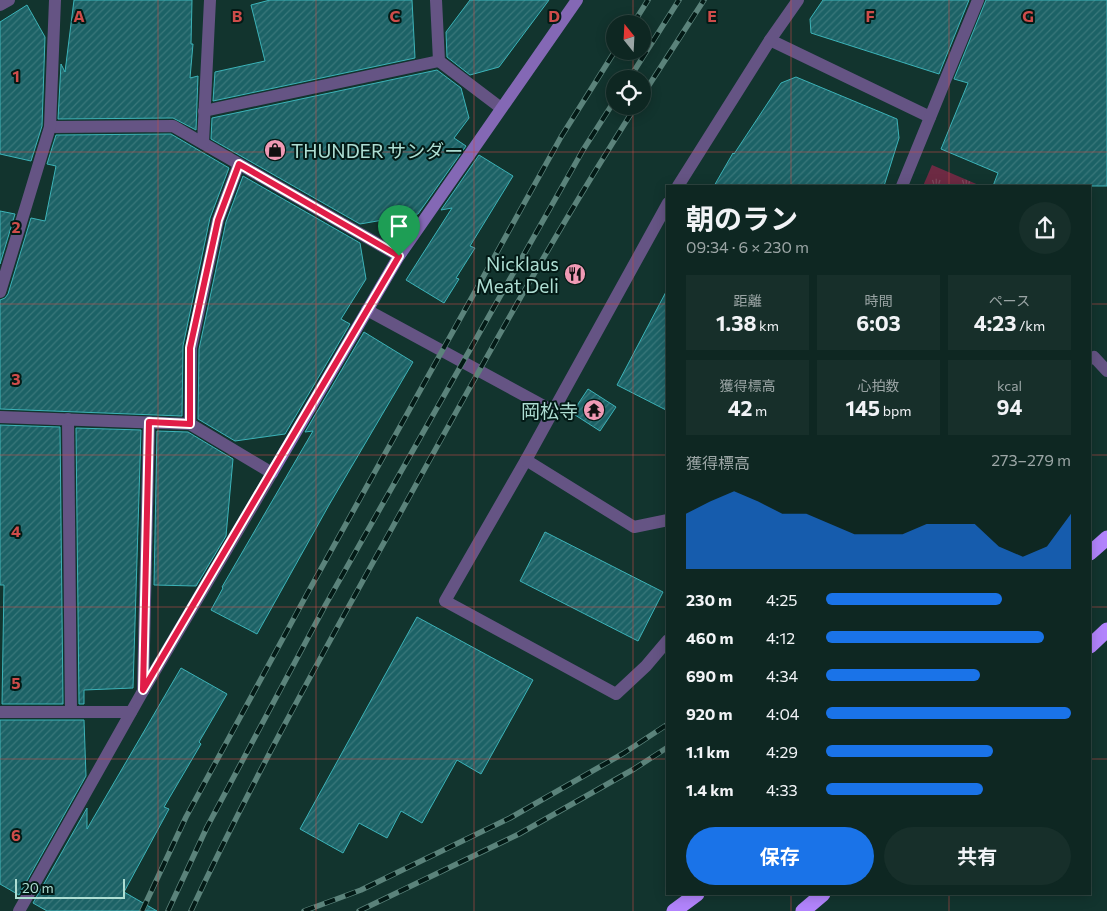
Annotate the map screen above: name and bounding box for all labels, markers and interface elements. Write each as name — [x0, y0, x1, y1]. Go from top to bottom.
text: A — [73, 6, 85, 25]
text: B — [232, 6, 243, 25]
text: C — [390, 6, 401, 25]
text: D — [548, 6, 560, 25]
text: E — [707, 6, 717, 25]
text: F — [865, 6, 875, 25]
text: G — [1022, 6, 1034, 25]
north arrow — [606, 15, 651, 60]
map controls — [606, 15, 651, 115]
text: 1 — [12, 66, 20, 85]
button: locate — [606, 70, 651, 115]
shop icon: THUNDER サンダー — [263, 138, 287, 162]
place label: THUNDER サンダー — [291, 139, 463, 162]
text: 朝のラン — [686, 201, 798, 235]
button: share — [1019, 202, 1071, 254]
pin — [378, 205, 420, 256]
icon: arrive — [385, 212, 413, 240]
text: 2 — [11, 217, 21, 236]
text: 09:34 · 6 × 230 m — [686, 237, 809, 256]
place label: Nicklaus Meat Deli — [476, 252, 559, 297]
restaurant icon: Nicklaus Meat Deli — [563, 262, 587, 286]
text: 距離 — [734, 292, 762, 309]
text: 時間 — [865, 292, 893, 309]
text: ペース — [989, 292, 1030, 309]
text: 1.38 — [716, 310, 756, 335]
text: 6:03 — [856, 310, 901, 335]
text: 4:23 — [974, 310, 1016, 335]
text: km — [756, 317, 779, 334]
text: /km — [1016, 317, 1045, 334]
text: 3 — [11, 369, 21, 388]
text: 獲得標高 — [720, 377, 776, 394]
text: 心拍数 — [858, 377, 900, 394]
text: kcal — [997, 377, 1022, 394]
text: 94 — [997, 394, 1022, 419]
text: 42 — [728, 395, 752, 420]
text: 145 — [845, 395, 880, 420]
temple icon: 岡松寺 — [582, 398, 606, 422]
place label: 岡松寺 — [521, 399, 578, 422]
text: m — [752, 402, 767, 419]
text: bpm — [880, 402, 912, 419]
text: 273–279 m — [991, 450, 1071, 469]
text: 獲得標高 — [686, 453, 750, 472]
text: 4 — [11, 521, 21, 540]
text: 230 m — [686, 590, 732, 609]
text: 4:25 — [766, 590, 797, 609]
text: 460 m — [686, 628, 733, 647]
text: 4:12 — [766, 628, 795, 647]
text: 690 m — [686, 666, 733, 685]
text: 4:34 — [766, 666, 798, 685]
text: 5 — [11, 673, 21, 692]
text: 920 m — [686, 704, 732, 723]
text: 4:04 — [766, 704, 799, 723]
text: 1.1 km — [686, 742, 730, 761]
text: 4:29 — [766, 742, 798, 761]
text: 1.4 km — [686, 780, 733, 799]
text: 4:33 — [766, 780, 798, 799]
text: 6 — [11, 825, 21, 844]
button: 保存 — [686, 827, 874, 885]
button: 共有 — [884, 827, 1071, 885]
scale bar — [15, 876, 125, 899]
text: 20 m — [22, 879, 54, 896]

